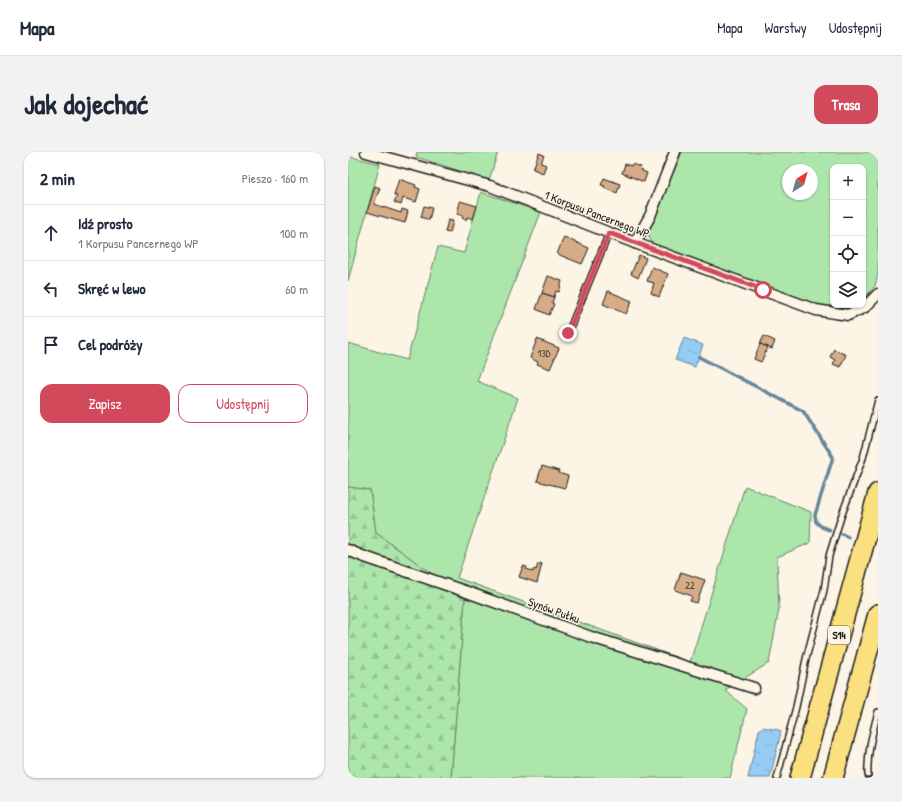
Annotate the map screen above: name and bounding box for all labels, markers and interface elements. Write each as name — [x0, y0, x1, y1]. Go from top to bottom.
text: Mapa — [20, 15, 54, 41]
text: Mapa — [717, 18, 743, 37]
text: Warstwy — [765, 18, 807, 37]
text: Udostępnij — [829, 18, 882, 37]
text: Jak dojechać — [24, 85, 148, 123]
button: Trasa — [814, 85, 878, 124]
north arrow — [782, 164, 818, 200]
map controls — [830, 164, 866, 308]
button: + — [830, 164, 866, 200]
text: 2 min — [40, 167, 75, 190]
text: Pieszo · 160 m — [242, 169, 308, 187]
street label: 1 Korpusu Pancernego WP — [542, 186, 652, 242]
button: − — [830, 200, 866, 236]
text: Idź prosto — [78, 213, 132, 234]
icon: ahead — [40, 222, 62, 244]
text: 100 m — [280, 224, 308, 242]
text: 1 Korpusu Pancernego WP — [78, 234, 198, 252]
button: locate — [830, 236, 866, 272]
button: layers — [830, 272, 866, 308]
icon: left — [40, 278, 62, 300]
text: Skręć w lewo — [78, 278, 145, 299]
text: 60 m — [285, 280, 308, 298]
route start — [754, 281, 772, 299]
route end — [559, 324, 577, 342]
icon: arrive — [40, 334, 62, 356]
text: Cel podróży — [78, 334, 143, 355]
house number: 13D — [538, 347, 551, 360]
button: Zapisz — [40, 384, 170, 423]
button: Udostępnij — [178, 384, 308, 423]
house number: 22 — [685, 579, 695, 592]
street label: Synów Pułku — [526, 593, 582, 627]
road number: S14 — [828, 626, 850, 644]

